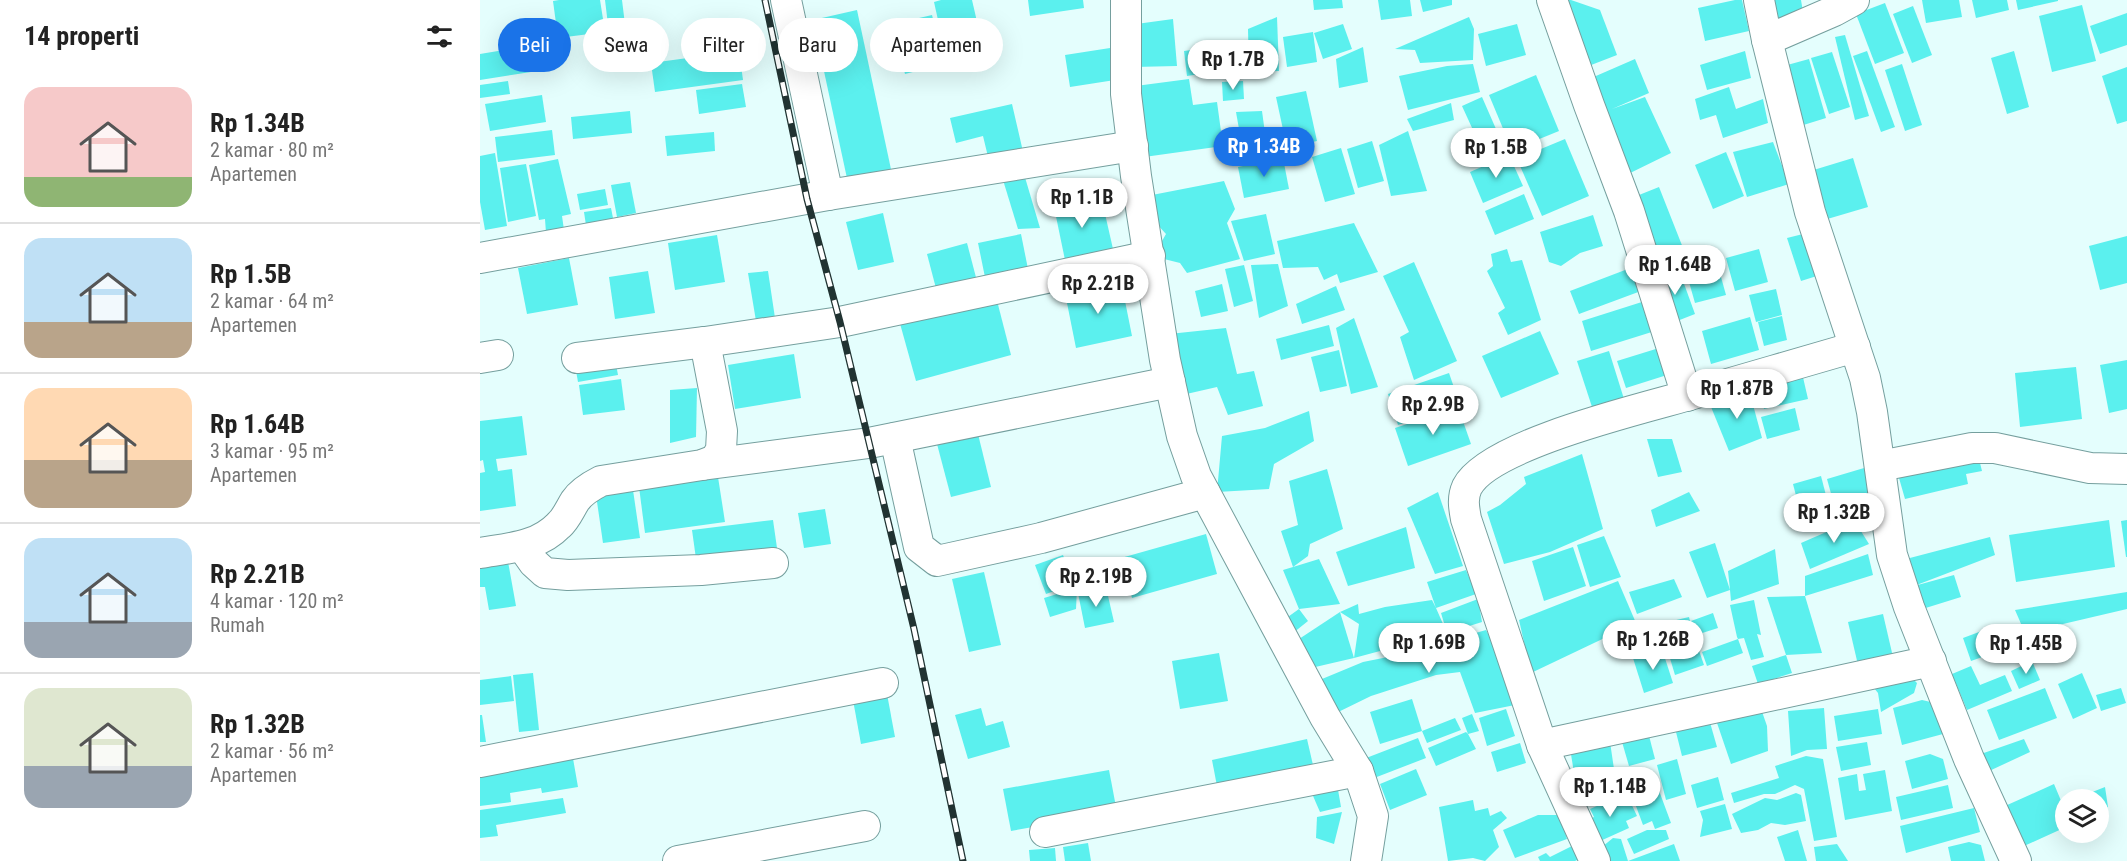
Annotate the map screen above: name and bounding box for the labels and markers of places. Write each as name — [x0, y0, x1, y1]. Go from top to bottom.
pin: Rp 1.7B — [1178, 40, 1288, 91]
pin: Rp 1.34B — [1202, 127, 1326, 178]
pin: Rp 1.5B — [1441, 128, 1551, 179]
pin: Rp 1.1B — [1027, 178, 1137, 229]
pin: Rp 1.64B — [1613, 245, 1737, 296]
pin: Rp 2.21B — [1036, 264, 1160, 315]
pin: Rp 1.87B — [1675, 369, 1799, 420]
pin: Rp 2.9B — [1378, 385, 1488, 436]
pin: Rp 1.32B — [1772, 493, 1896, 544]
pin: Rp 2.19B — [1034, 557, 1158, 608]
pin: Rp 1.26B — [1591, 620, 1715, 671]
pin: Rp 1.69B — [1367, 623, 1491, 674]
pin: Rp 1.45B — [1964, 624, 2088, 675]
pin: Rp 1.14B — [1548, 767, 1672, 818]

